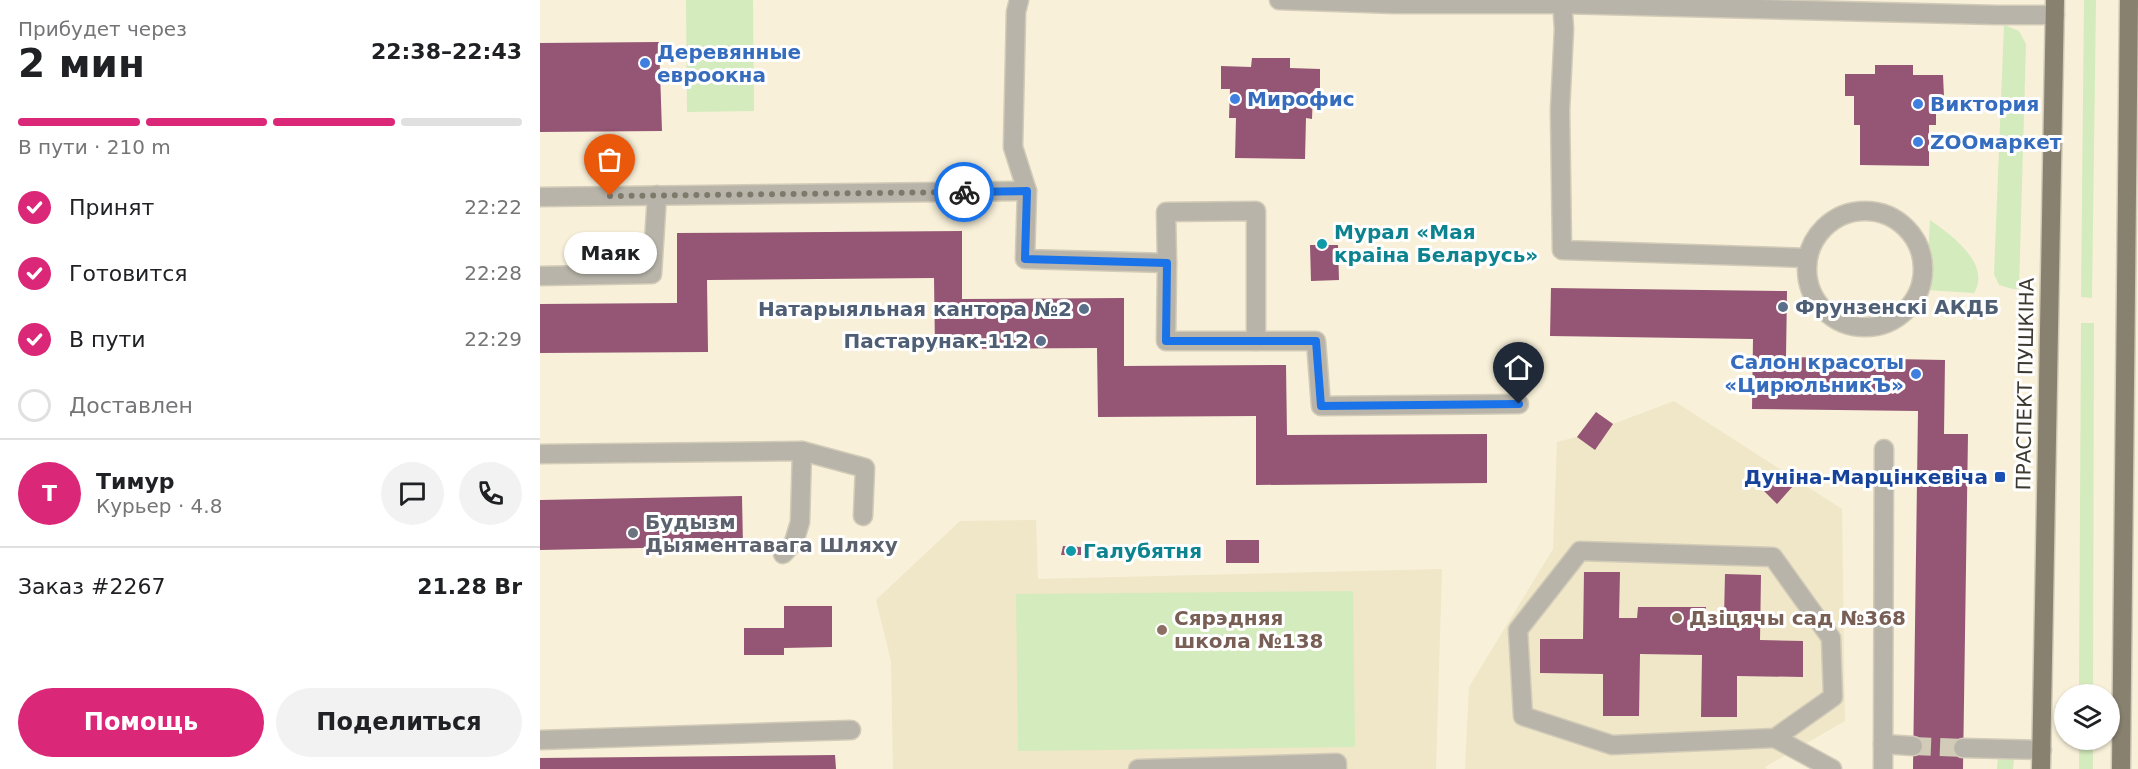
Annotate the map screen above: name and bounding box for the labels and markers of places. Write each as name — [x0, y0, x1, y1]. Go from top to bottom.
place label: Деревянные евроокна — [657, 40, 801, 87]
marker: Деревянные евроокна — [638, 56, 652, 70]
place label: Мирофис — [1247, 87, 1355, 111]
marker: Мирофис — [1228, 92, 1242, 106]
place label: Виктория — [1930, 92, 2039, 116]
marker: Виктория — [1911, 97, 1925, 111]
place label: ZOOмаркет — [1930, 130, 2062, 154]
pin — [584, 134, 635, 196]
marker: ZOOмаркет — [1911, 135, 1925, 149]
place label: Мурал «Мая краіна Беларусь» — [1334, 220, 1538, 267]
callout: Маяк — [563, 232, 656, 274]
marker: Мурал «Мая краіна Беларусь» — [1315, 237, 1329, 251]
place label: Фрунзенскі АКДБ — [1795, 295, 1999, 319]
place label: Натарыяльная кантора №2 — [758, 297, 1072, 321]
marker: Фрунзенскі АКДБ — [1776, 300, 1790, 314]
marker: Натарыяльная кантора №2 — [1077, 302, 1091, 316]
place label: Пастарунак-112 — [844, 329, 1029, 353]
marker: Пастарунак-112 — [1034, 334, 1048, 348]
pin — [1493, 342, 1544, 404]
place label: Салон красоты «ЦирюльникЪ» — [1724, 350, 1904, 397]
marker: Салон красоты «ЦирюльникЪ» — [1909, 367, 1923, 381]
place label: Дуніна-Марцінкевіча — [1744, 465, 1988, 489]
marker: Дуніна-Марцінкевіча — [1993, 470, 2007, 484]
place label: Будызм Дыяментавага Шляху — [645, 510, 898, 557]
marker: Будызм Дыяментавага Шляху — [626, 526, 640, 540]
place label: Галубятня — [1083, 539, 1202, 563]
marker: Галубятня — [1064, 544, 1078, 558]
place label: Сярэдняя школа №138 — [1174, 606, 1323, 653]
place label: Дзіцячы сад №368 — [1689, 606, 1906, 630]
marker: Дзіцячы сад №368 — [1670, 611, 1684, 625]
marker: Сярэдняя школа №138 — [1155, 623, 1169, 637]

